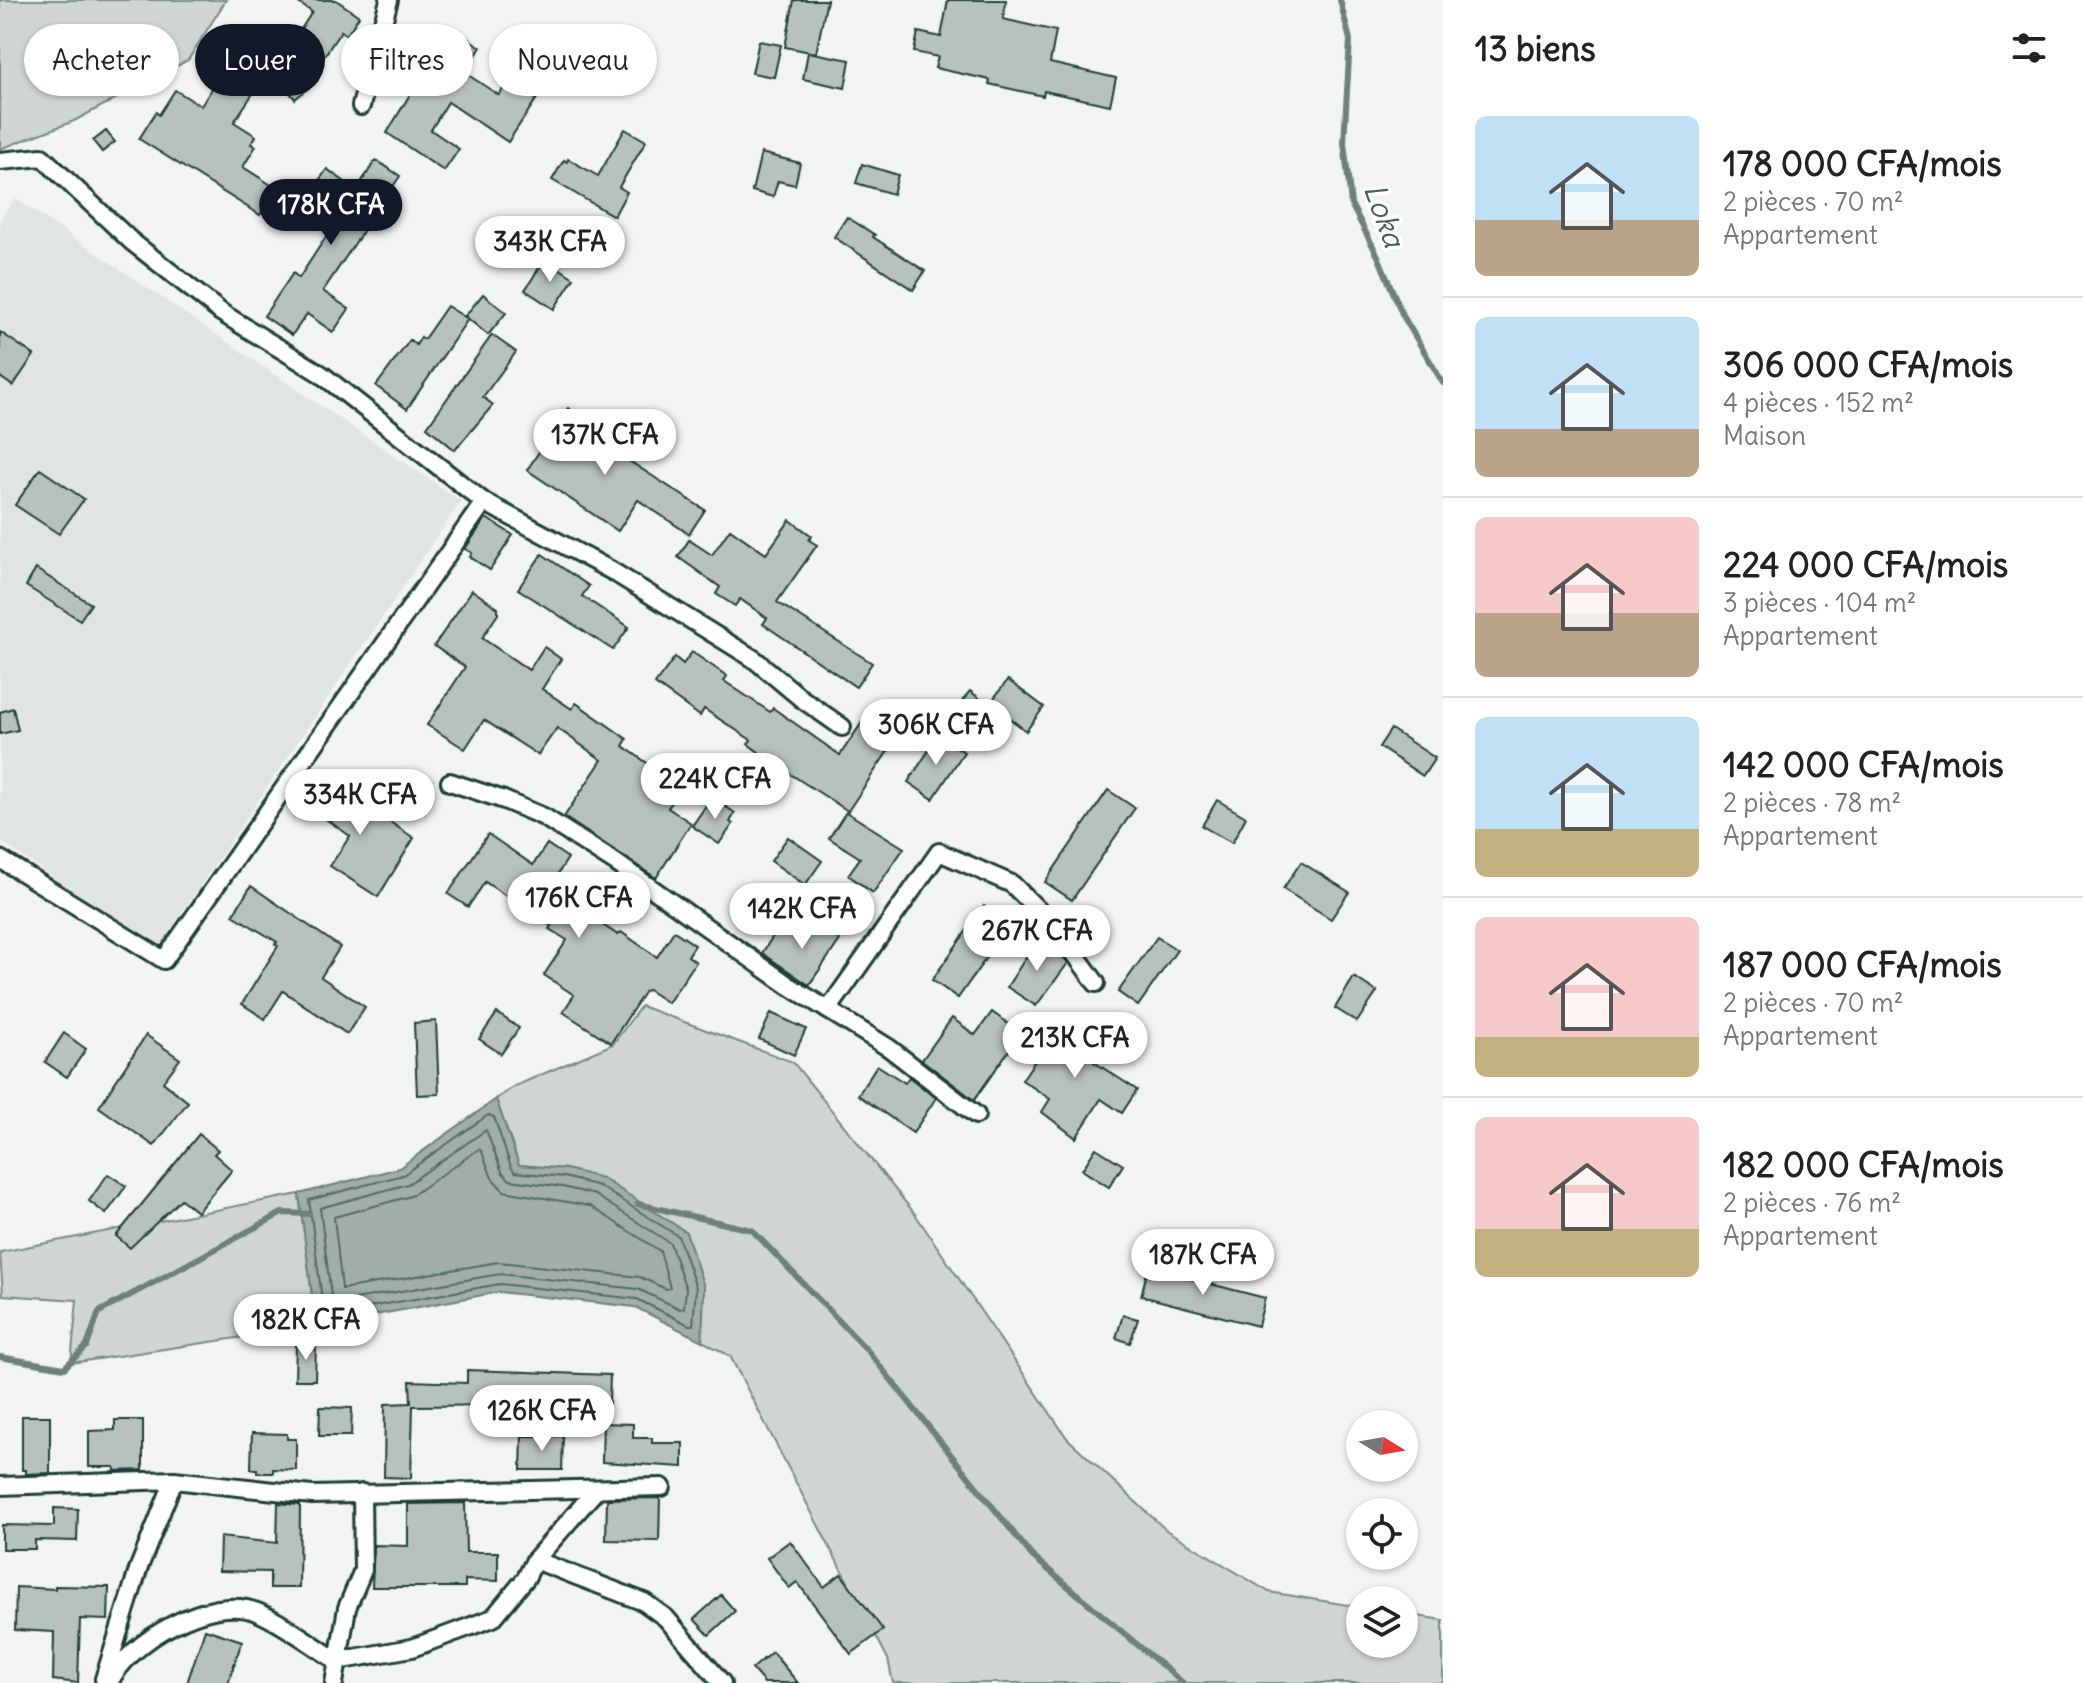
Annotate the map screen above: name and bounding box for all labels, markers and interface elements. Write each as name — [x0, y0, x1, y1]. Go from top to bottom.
chip: Acheter — [24, 24, 179, 96]
chip: Louer — [195, 24, 325, 96]
chip: Filtres — [341, 24, 473, 96]
chip: Nouveau — [489, 24, 657, 96]
icon: filters — [2007, 26, 2051, 70]
text: 13 biens — [1475, 27, 1596, 70]
text: 178 000 CFA/mois — [1723, 142, 2002, 185]
icon: home — [1539, 148, 1635, 244]
water label: Loka — [1356, 178, 1415, 254]
pin: 178K CFA — [248, 179, 414, 247]
text: 2 pièces · 70 m² — [1723, 185, 1903, 218]
text: 178K CFA — [277, 188, 385, 221]
pin: 343K CFA — [467, 216, 633, 284]
text: Appartement — [1723, 218, 1878, 251]
text: 343K CFA — [493, 225, 607, 258]
text: 306 000 CFA/mois — [1723, 343, 2013, 386]
icon: home — [1539, 349, 1635, 445]
text: 4 pièces · 152 m² — [1723, 386, 1914, 419]
pin: 137K CFA — [522, 409, 688, 477]
text: 137K CFA — [551, 418, 659, 451]
text: Maison — [1723, 419, 1806, 452]
text: 224 000 CFA/mois — [1723, 543, 2008, 586]
icon: home — [1539, 549, 1635, 645]
text: 3 pièces · 104 m² — [1723, 586, 1917, 619]
text: Appartement — [1723, 619, 1878, 652]
pin: 306K CFA — [853, 699, 1019, 767]
text: 306K CFA — [878, 708, 994, 741]
text: 142 000 CFA/mois — [1723, 743, 2004, 786]
icon: home — [1539, 749, 1635, 845]
pin: 224K CFA — [632, 753, 798, 821]
text: 224K CFA — [659, 762, 771, 795]
pin: 334K CFA — [277, 769, 443, 837]
text: 334K CFA — [303, 778, 417, 811]
text: 2 pièces · 78 m² — [1723, 786, 1901, 819]
text: Appartement — [1723, 819, 1878, 852]
pin: 176K CFA — [496, 872, 662, 940]
text: 176K CFA — [525, 881, 633, 914]
pin: 142K CFA — [719, 883, 885, 951]
text: 142K CFA — [747, 892, 857, 925]
pin: 267K CFA — [954, 905, 1120, 973]
text: 267K CFA — [981, 914, 1093, 947]
text: 187 000 CFA/mois — [1723, 943, 2002, 986]
icon: home — [1539, 949, 1635, 1045]
text: 2 pièces · 70 m² — [1723, 986, 1903, 1019]
pin: 213K CFA — [992, 1012, 1158, 1080]
text: Appartement — [1723, 1019, 1878, 1052]
text: 213K CFA — [1021, 1021, 1129, 1054]
text: 182 000 CFA/mois — [1723, 1143, 2004, 1186]
icon: home — [1539, 1149, 1635, 1245]
text: 2 pièces · 76 m² — [1723, 1186, 1901, 1219]
text: Appartement — [1723, 1219, 1878, 1252]
pin: 187K CFA — [1120, 1229, 1286, 1297]
text: 187K CFA — [1149, 1238, 1257, 1271]
pin: 182K CFA — [223, 1294, 389, 1362]
text: 182K CFA — [252, 1303, 361, 1336]
pin: 126K CFA — [459, 1385, 625, 1453]
text: 126K CFA — [487, 1394, 597, 1427]
north arrow — [1346, 1410, 1418, 1482]
map controls — [1346, 1410, 1418, 1658]
button: locate — [1346, 1498, 1418, 1570]
button: layers — [1346, 1586, 1418, 1658]

